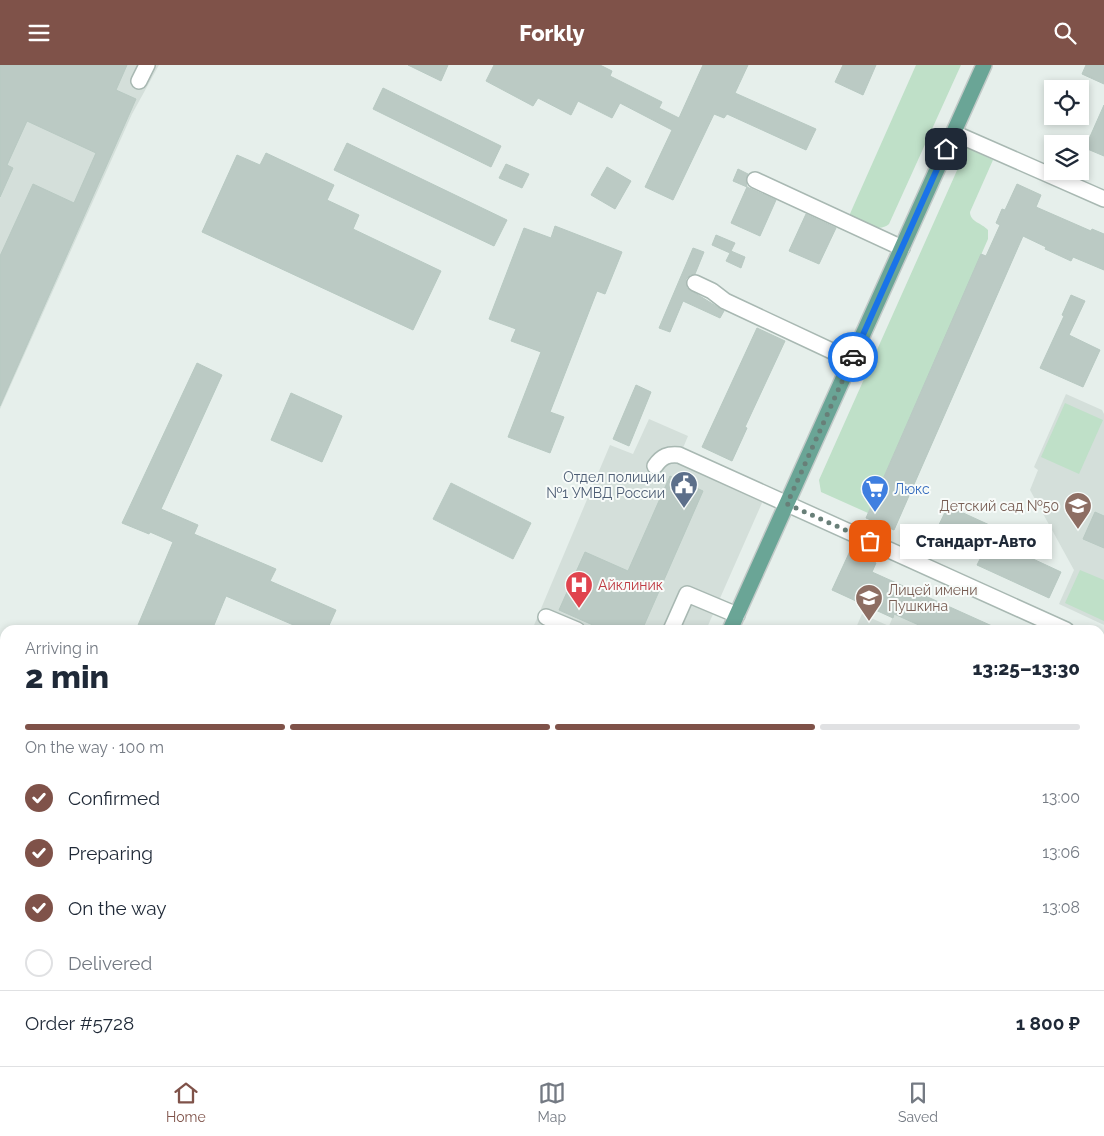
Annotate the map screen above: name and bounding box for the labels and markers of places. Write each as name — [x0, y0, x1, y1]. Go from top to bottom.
pin — [925, 128, 967, 170]
place label: Отдел полиции №1 УМВД России — [546, 469, 665, 501]
public building icon: Отдел полиции №1 УМВД России — [669, 470, 699, 509]
supermarket icon: Люкс — [860, 474, 890, 513]
place label: Люкс — [894, 481, 930, 497]
school or university icon: Детский сад №50 — [1063, 491, 1093, 530]
place label: Детский сад №50 — [939, 498, 1059, 514]
pin — [849, 520, 891, 562]
callout: Стандарт-Авто — [900, 523, 1052, 559]
hospital icon: Айклиник — [564, 570, 594, 609]
place label: Айклиник — [598, 577, 663, 593]
place label: Лицей имени Пушкина — [888, 582, 978, 614]
school or university icon: Лицей имени Пушкина — [854, 583, 884, 622]

